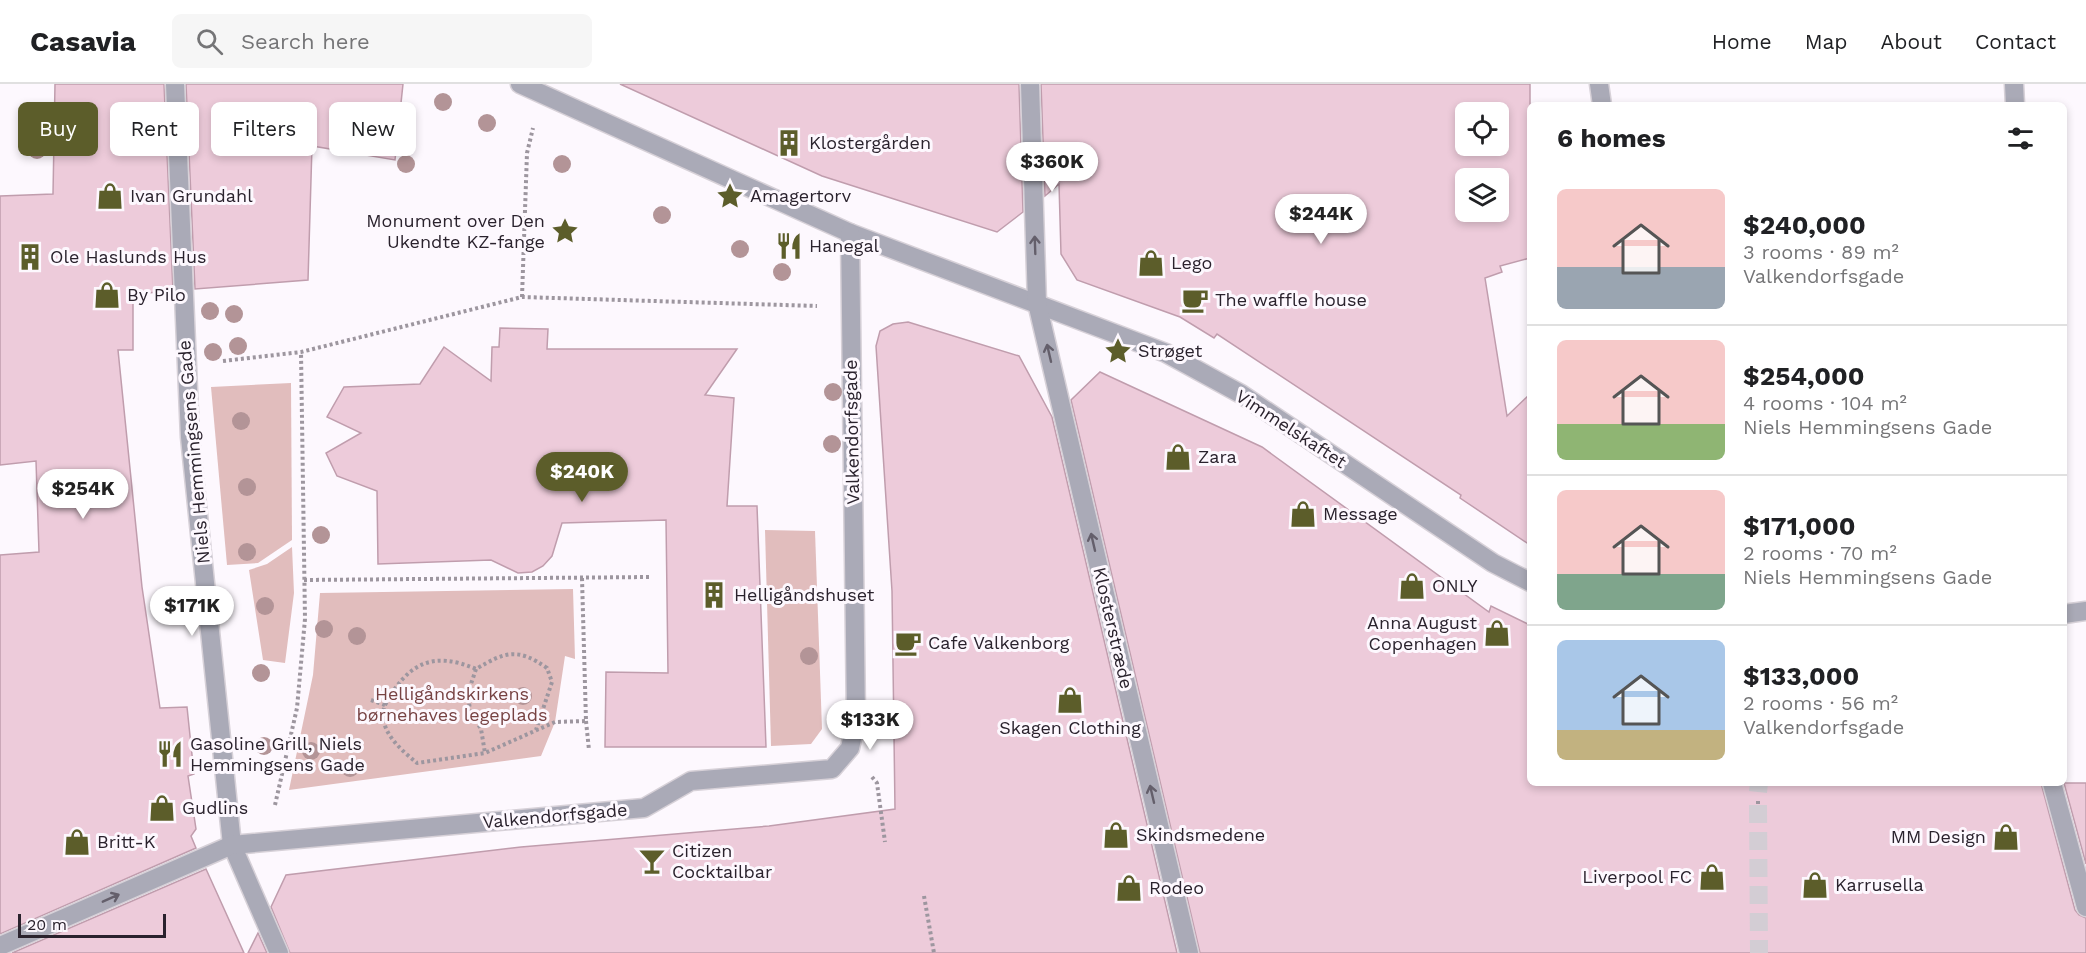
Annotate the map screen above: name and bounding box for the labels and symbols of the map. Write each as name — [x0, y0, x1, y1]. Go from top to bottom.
building icon: Klostergården — [774, 128, 804, 158]
place label: Klostergården — [809, 132, 931, 153]
pin: $360K — [1010, 142, 1094, 193]
shop icon: Ivan Grundahl — [95, 181, 125, 211]
place icon: Amagertorv — [715, 181, 745, 211]
place label: Ivan Grundahl — [130, 185, 253, 206]
place label: Amagertorv — [750, 185, 852, 206]
pin: $244K — [1279, 194, 1363, 245]
place label: Monument over Den Ukendte KZ-fange — [366, 210, 545, 252]
place icon: Monument over Den Ukendte KZ-fange — [550, 216, 580, 246]
restaurant icon: Hanegal — [774, 231, 804, 261]
place label: Hanegal — [809, 235, 880, 256]
one-way arrow — [1030, 235, 1041, 255]
building icon: Ole Haslunds Hus — [15, 242, 45, 272]
place label: Ole Haslunds Hus — [50, 246, 207, 267]
shop icon: Lego — [1136, 248, 1166, 278]
place label: Lego — [1171, 252, 1212, 273]
shop icon: By Pilo — [92, 280, 122, 310]
place label: By Pilo — [127, 284, 186, 305]
cafe icon: The waffle house — [1180, 285, 1210, 315]
place label: The waffle house — [1215, 289, 1367, 310]
place icon: Strøget — [1103, 336, 1133, 366]
street label: Niels Hemmingsens Gade — [173, 339, 214, 565]
place label: Strøget — [1138, 340, 1203, 361]
one-way arrow — [1043, 343, 1054, 363]
street label: Valkendorfsgade — [840, 359, 863, 505]
street label: Vimmelskaftet — [1232, 385, 1351, 472]
shop icon: Zara — [1163, 442, 1193, 472]
place label: Zara — [1198, 446, 1237, 467]
pin: $240K — [540, 452, 624, 503]
pin: $254K — [41, 469, 125, 520]
shop icon: Message — [1288, 499, 1318, 529]
place label: Message — [1323, 503, 1398, 524]
one-way arrow — [1087, 533, 1099, 552]
street label: Klosterstræde — [1089, 565, 1138, 691]
shop icon: ONLY — [1397, 571, 1427, 601]
place label: ONLY — [1432, 575, 1478, 596]
building icon: Helligåndshuset — [699, 580, 729, 610]
place label: Helligåndshuset — [734, 584, 875, 605]
pin: $171K — [150, 586, 234, 637]
place label: Anna August Copenhagen — [1367, 612, 1477, 654]
shop icon: Anna August Copenhagen — [1482, 618, 1512, 648]
cafe icon: Cafe Valkenborg — [893, 628, 923, 658]
place label: Cafe Valkenborg — [928, 632, 1070, 653]
park label: Helligåndskirkens børnehaves legeplads — [357, 683, 547, 725]
shop icon: Skagen Clothing — [1055, 685, 1085, 715]
pin: $133K — [828, 700, 912, 751]
place label: Skagen Clothing — [999, 717, 1141, 738]
place label: Gasoline Grill, Niels Hemmingsens Gade — [190, 733, 365, 775]
restaurant icon: Gasoline Grill, Niels Hemmingsens Gade — [155, 739, 185, 769]
one-way arrow — [1145, 785, 1157, 804]
shop icon: Gudlins — [147, 793, 177, 823]
place label: Gudlins — [182, 797, 248, 818]
street label: Valkendorfsgade — [482, 799, 628, 832]
shop icon: Skindsmedene — [1101, 820, 1131, 850]
shop icon: MM Design — [1991, 822, 2021, 852]
place label: Skindsmedene — [1136, 824, 1265, 845]
place label: MM Design — [1891, 826, 1986, 847]
shop icon: Britt-K — [62, 827, 92, 857]
place label: Britt-K — [97, 831, 156, 852]
place label: Citizen Cocktailbar — [672, 840, 772, 882]
bar icon: Citizen Cocktailbar — [637, 846, 667, 876]
shop icon: Liverpool FC — [1697, 862, 1727, 892]
place label: Liverpool FC — [1582, 866, 1692, 887]
shop icon: Karrusella — [1800, 870, 1830, 900]
shop icon: Rodeo — [1114, 873, 1144, 903]
place label: Karrusella — [1835, 874, 1924, 895]
place label: Rodeo — [1149, 877, 1204, 898]
one-way arrow — [102, 891, 120, 903]
scale bar — [18, 911, 166, 938]

